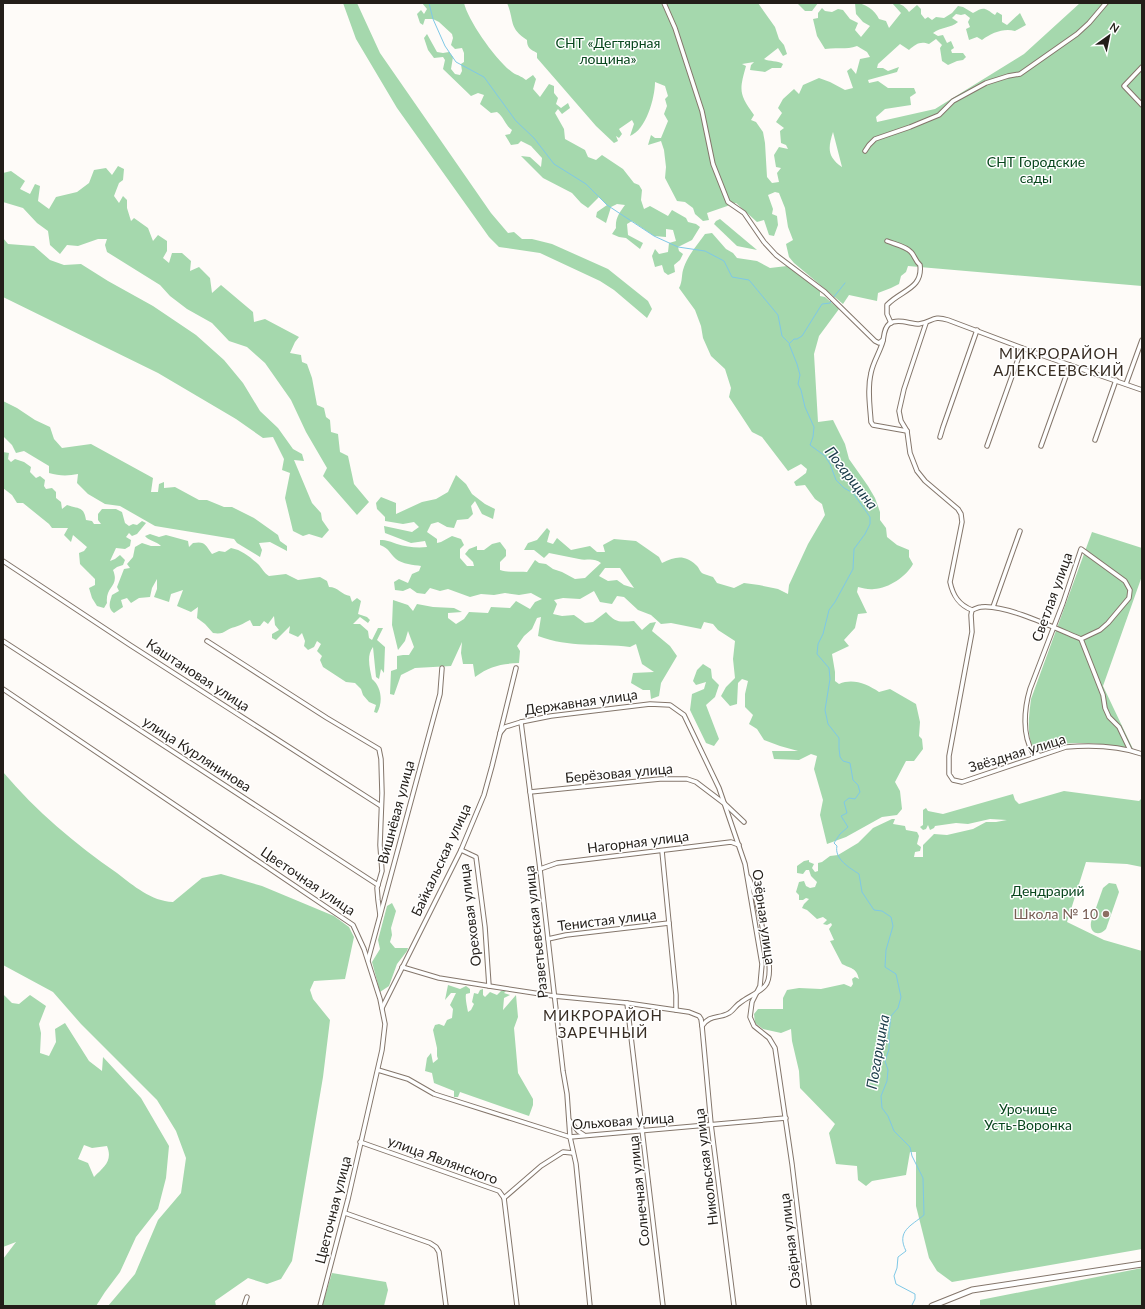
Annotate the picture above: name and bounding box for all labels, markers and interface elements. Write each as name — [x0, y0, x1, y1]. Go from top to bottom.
north arrow — [1089, 16, 1129, 56]
text: N — [1108, 19, 1122, 35]
park label: СНТ «Дегтярная лощина» — [556, 34, 660, 67]
park label: СНТ Городские сады — [987, 153, 1085, 186]
district label: МИКРОРАЙОН АЛЕКСЕЕВСКИЙ — [993, 344, 1125, 379]
water label: Погарщина — [822, 442, 882, 513]
street label: Светлая улица — [1027, 550, 1076, 644]
street label: Каштановая улица — [143, 635, 253, 714]
street label: Державная улица — [523, 685, 639, 718]
street label: улица Курлянинова — [140, 712, 255, 795]
street label: Звёздная улица — [966, 730, 1068, 775]
street label: Вишнёвая улица — [374, 758, 418, 865]
street label: Берёзовая улица — [564, 759, 674, 786]
street label: Байкальская улица — [407, 801, 474, 919]
street label: Нагорная улица — [586, 827, 690, 856]
street label: Цветочная улица — [258, 843, 359, 919]
street label: Ореховая улица — [455, 863, 484, 967]
street label: Разветьевская улица — [520, 865, 551, 999]
street label: Озёрная улица — [749, 868, 780, 966]
park label: Дендрарий — [1011, 882, 1085, 899]
street label: Тенистая улица — [557, 905, 657, 934]
place label: Школа № 10 — [1014, 905, 1098, 922]
marker: Школа № 10 — [1101, 909, 1111, 919]
district label: МИКРОРАЙОН ЗАРЕЧНЫЙ — [543, 1006, 663, 1041]
water label: Погарщина — [862, 1013, 892, 1090]
park label: Урочище Усть-Воронка — [984, 1100, 1072, 1133]
street label: Ольховая улица — [571, 1108, 675, 1133]
street label: Никольская улица — [690, 1108, 721, 1227]
street label: улица Являнского — [386, 1132, 501, 1187]
street label: Солнечная улица — [624, 1135, 653, 1247]
street label: Цветочная улица — [311, 1154, 354, 1266]
street label: Озёрная улица — [775, 1192, 804, 1290]

